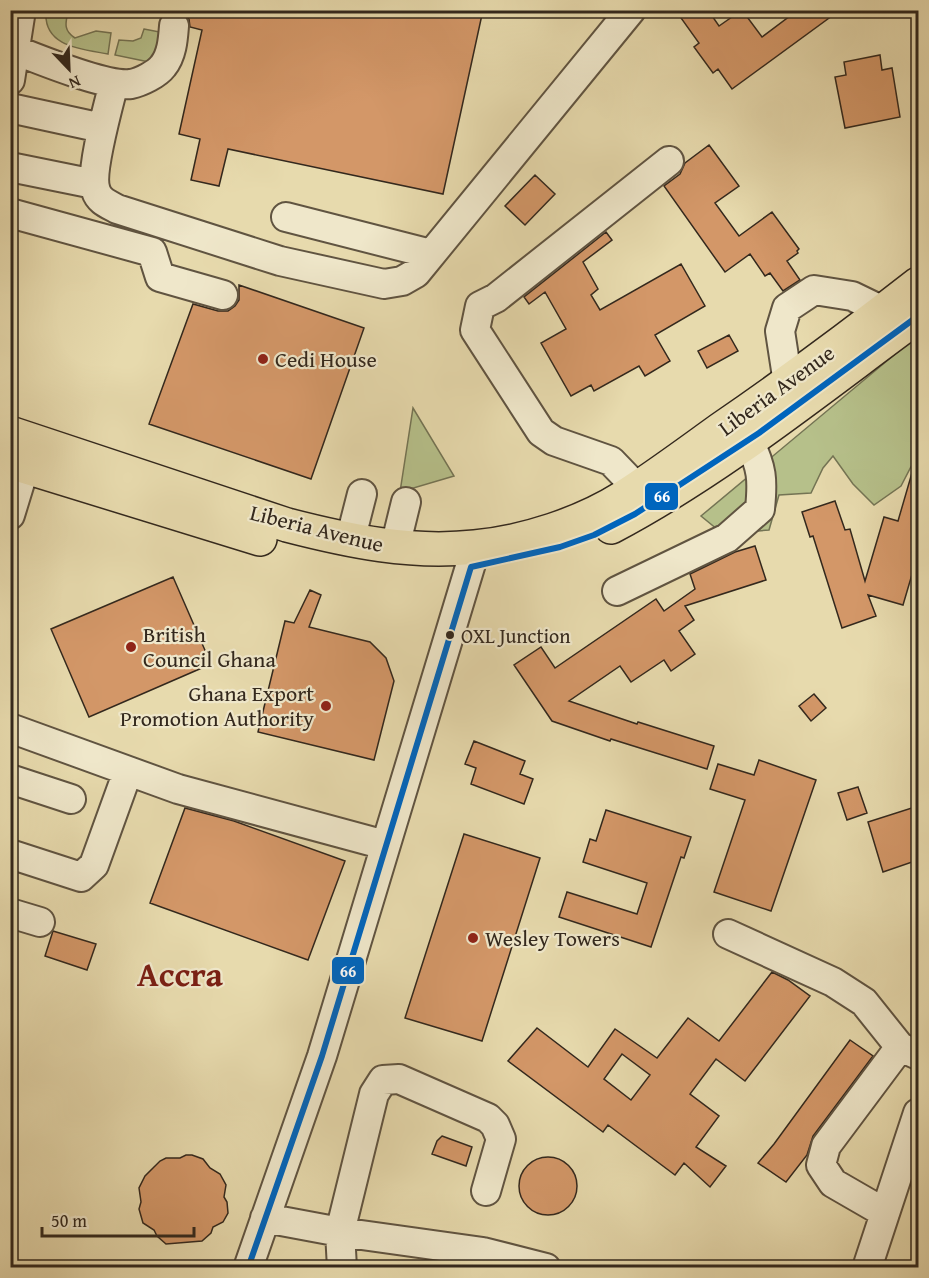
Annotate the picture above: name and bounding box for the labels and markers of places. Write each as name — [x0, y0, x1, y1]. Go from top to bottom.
place label: Cedi House — [275, 343, 377, 375]
marker: Cedi House — [256, 352, 270, 366]
place label: British Council Ghana — [143, 618, 276, 675]
place label: OXL Junction — [461, 621, 571, 650]
marker: OXL Junction — [444, 629, 456, 641]
marker: British Council Ghana — [124, 640, 138, 654]
place label: Ghana Export Promotion Authority — [120, 677, 314, 734]
marker: Ghana Export Promotion Authority — [319, 699, 333, 713]
place label: Wesley Towers — [485, 922, 620, 954]
marker: Wesley Towers — [466, 931, 480, 945]

